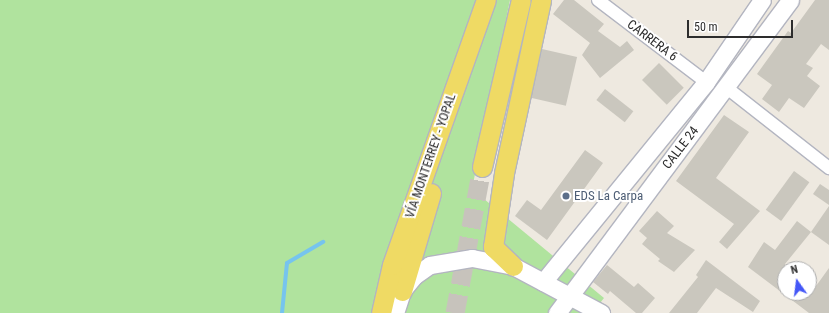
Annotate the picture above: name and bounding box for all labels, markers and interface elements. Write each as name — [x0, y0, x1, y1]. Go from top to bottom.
scale bar — [689, 12, 795, 38]
street label: CARRERA 6 — [624, 17, 680, 65]
text: 50 m — [694, 20, 718, 34]
street label: VÍA MONTERREY - YOPAL — [402, 92, 460, 220]
street label: CALLE 24 — [660, 124, 702, 172]
place label: EDS La Carpa — [574, 188, 643, 204]
marker: EDS La Carpa — [561, 191, 571, 201]
north arrow — [777, 261, 817, 301]
text: N — [789, 263, 799, 277]

